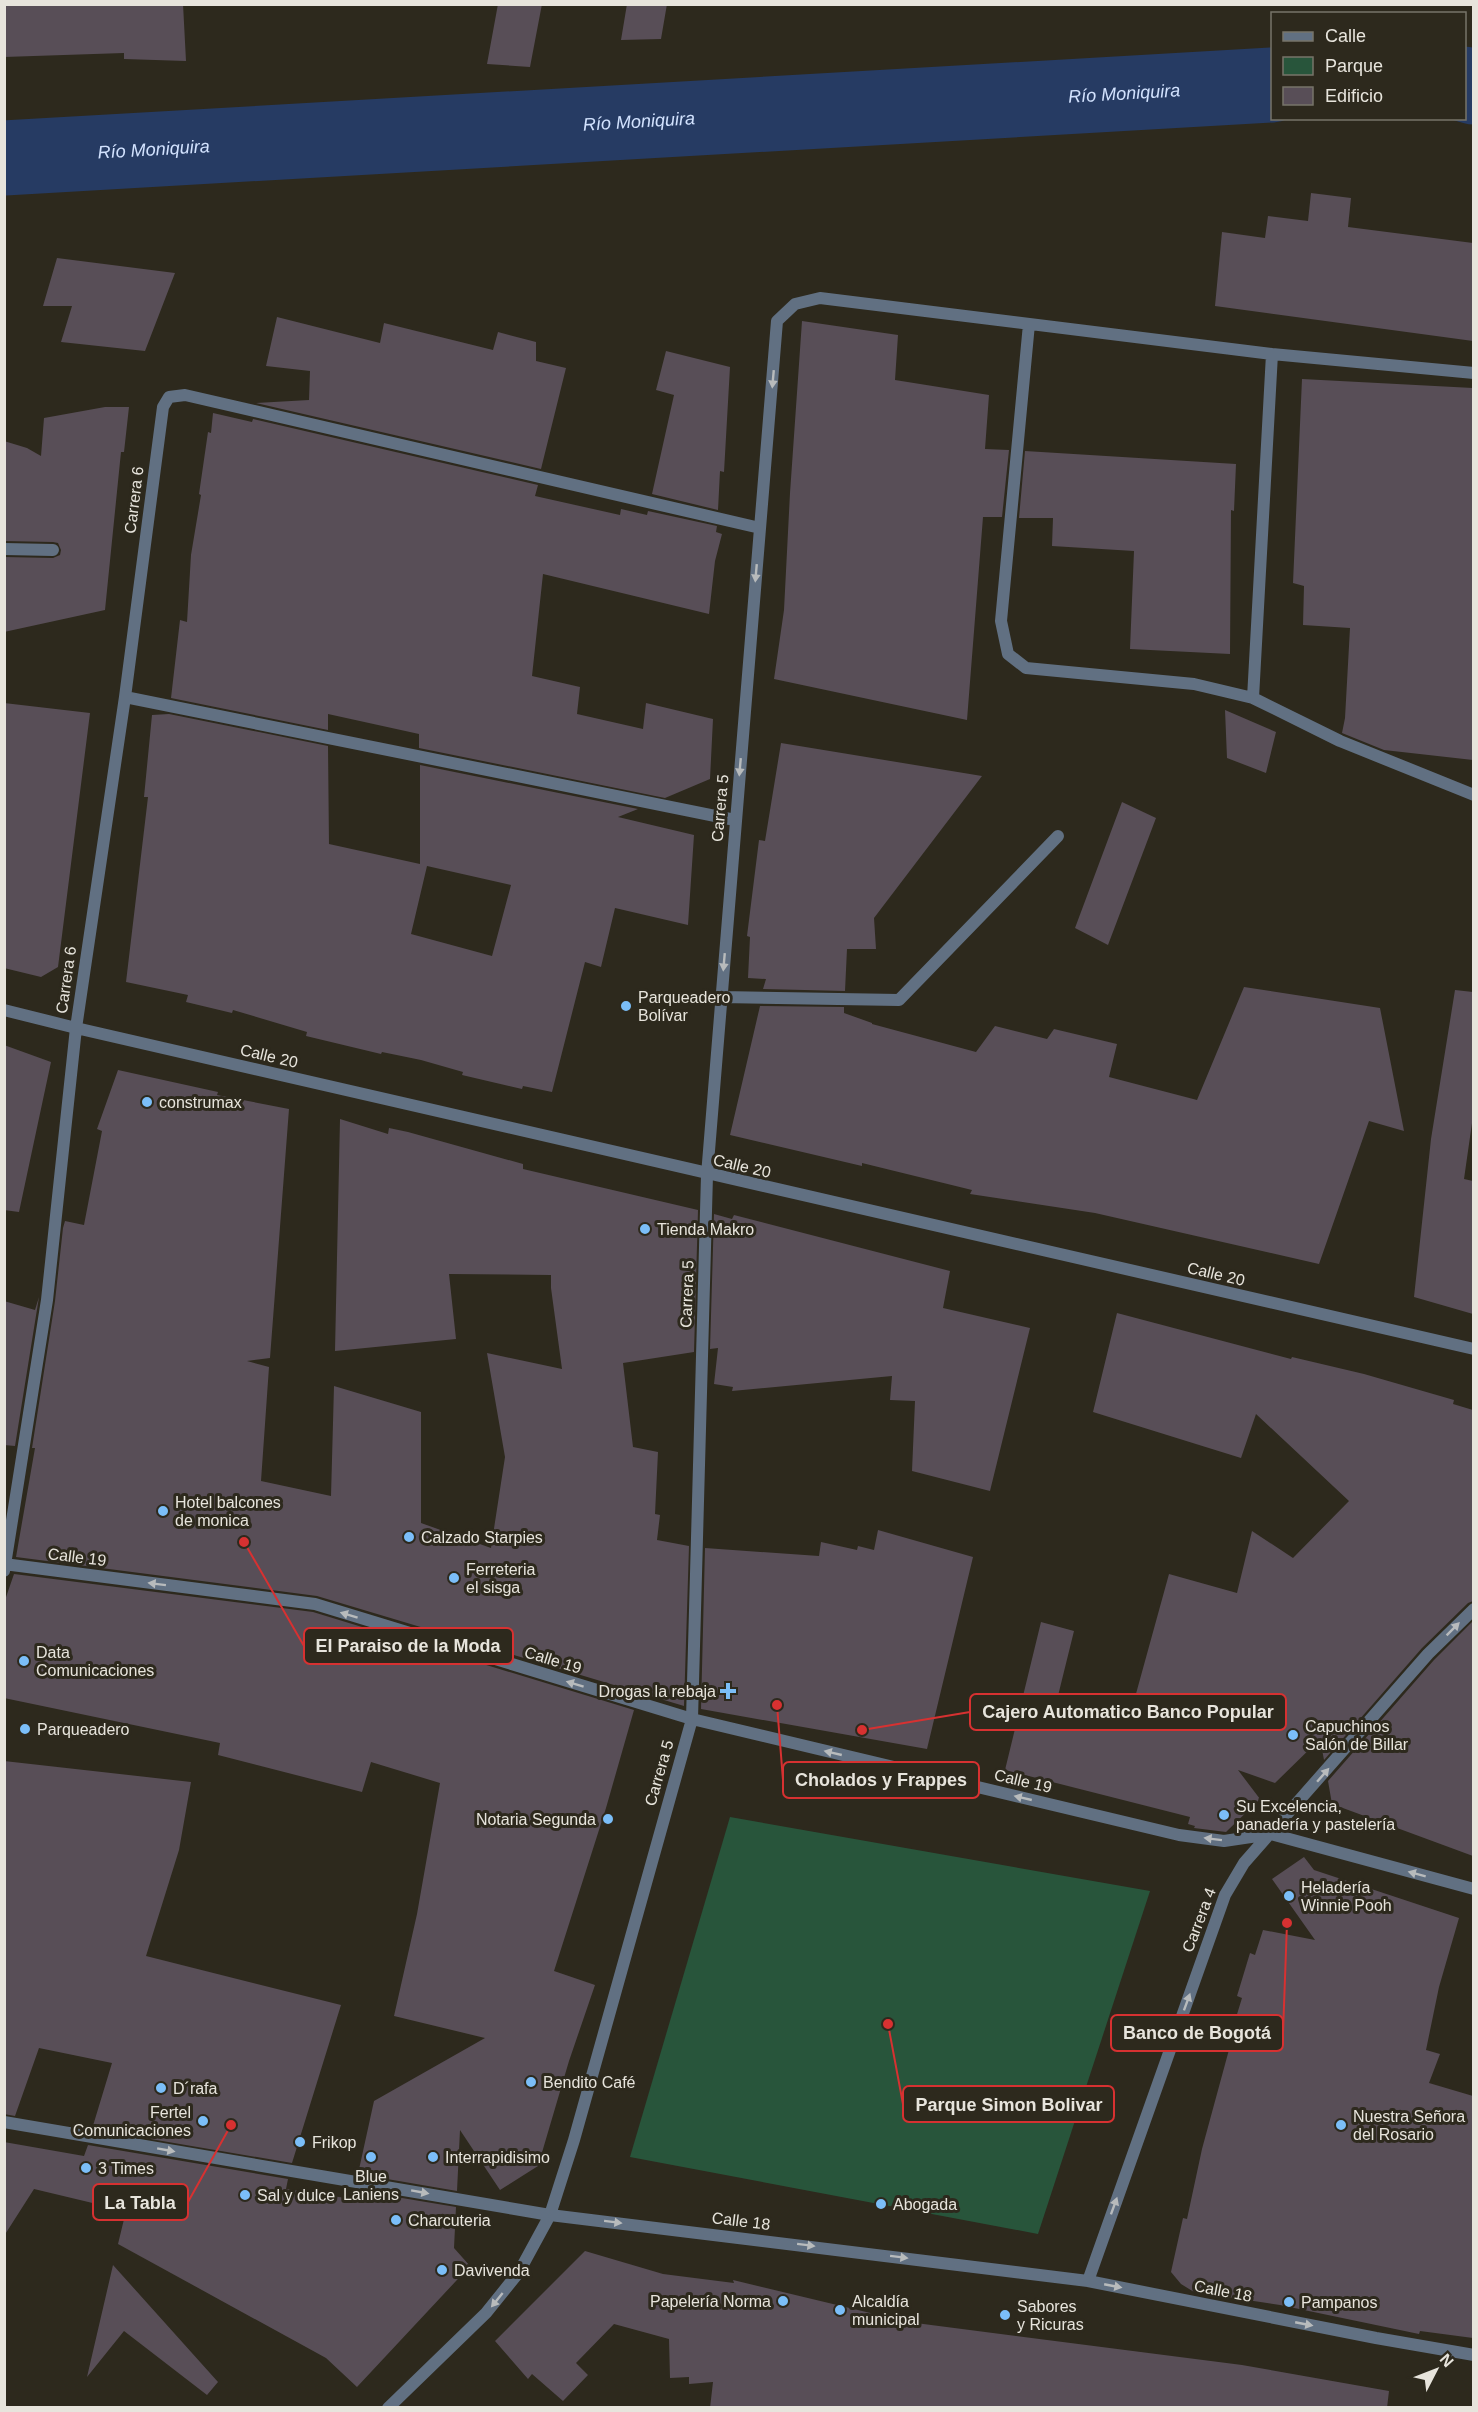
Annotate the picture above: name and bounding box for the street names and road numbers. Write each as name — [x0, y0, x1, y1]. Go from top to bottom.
street label: Carrera 6 — [121, 465, 147, 535]
street label: Carrera 5 — [709, 773, 731, 842]
street label: Carrera 6 — [53, 945, 79, 1015]
street label: Calle 20 — [238, 1041, 300, 1071]
street label: Calle 20 — [711, 1151, 773, 1181]
street label: Calle 20 — [1185, 1259, 1247, 1289]
street label: Carrera 5 — [677, 1260, 697, 1328]
street label: Calle 19 — [47, 1545, 107, 1569]
street label: Calle 19 — [522, 1643, 584, 1677]
street label: Carrera 5 — [642, 1738, 677, 1808]
street label: Calle 19 — [992, 1766, 1054, 1796]
street label: Carrera 4 — [1179, 1885, 1219, 1955]
street label: Calle 18 — [711, 2209, 771, 2233]
street label: Calle 18 — [1193, 2277, 1254, 2305]

